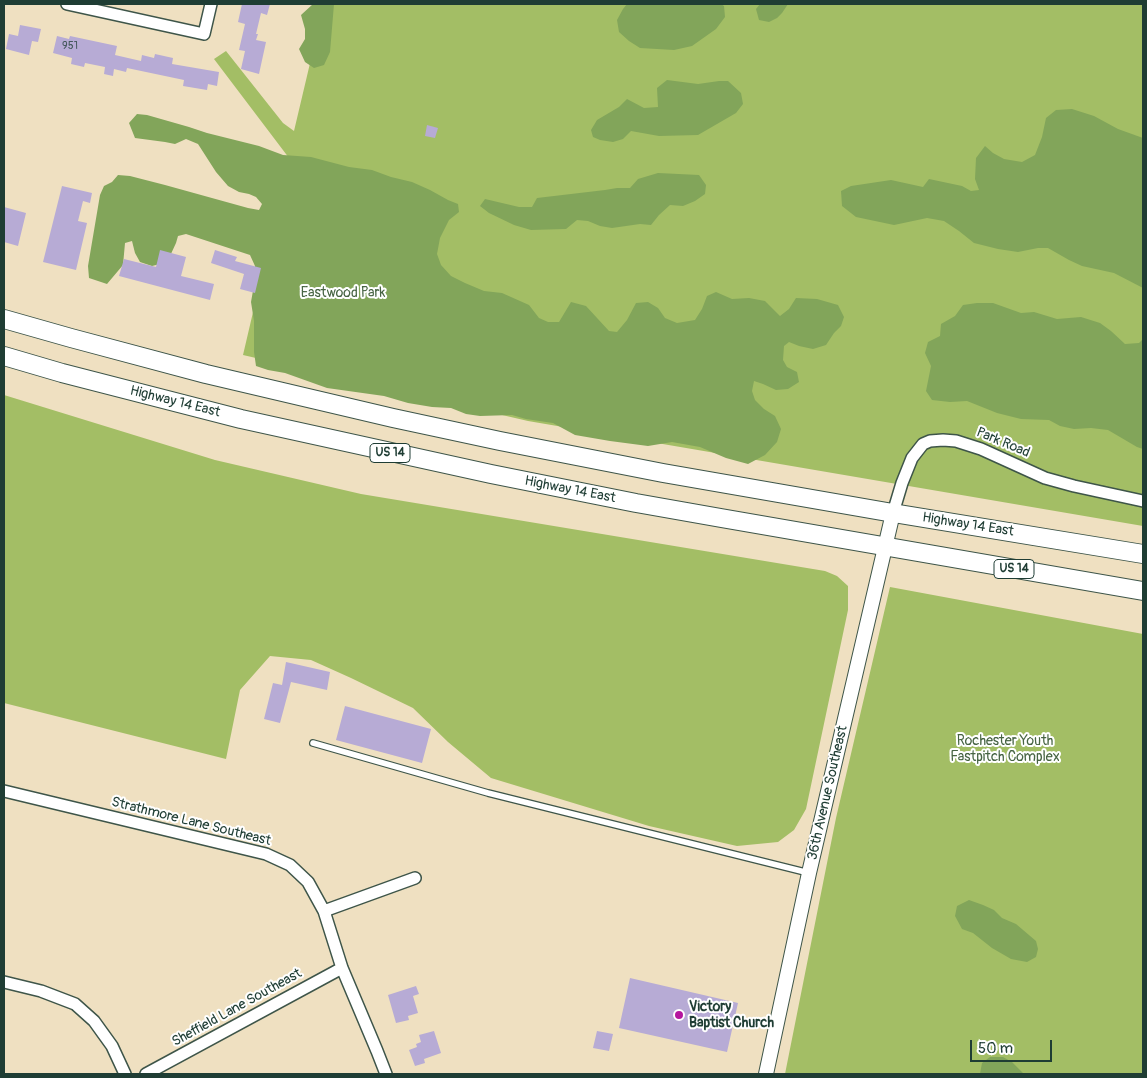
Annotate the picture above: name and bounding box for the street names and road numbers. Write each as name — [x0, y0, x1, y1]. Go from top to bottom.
street label: Highway 14 East — [128, 383, 222, 421]
street label: Park Road — [974, 424, 1032, 462]
road number: US 14 — [370, 443, 410, 462]
street label: Highway 14 East — [523, 473, 617, 507]
street label: Highway 14 East — [921, 509, 1015, 541]
road number: US 14 — [994, 560, 1034, 578]
street label: 36th Avenue Southeast — [804, 724, 852, 862]
street label: Strathmore Lane Southeast — [110, 794, 272, 850]
street label: Sheffield Lane Southeast — [169, 965, 305, 1051]

